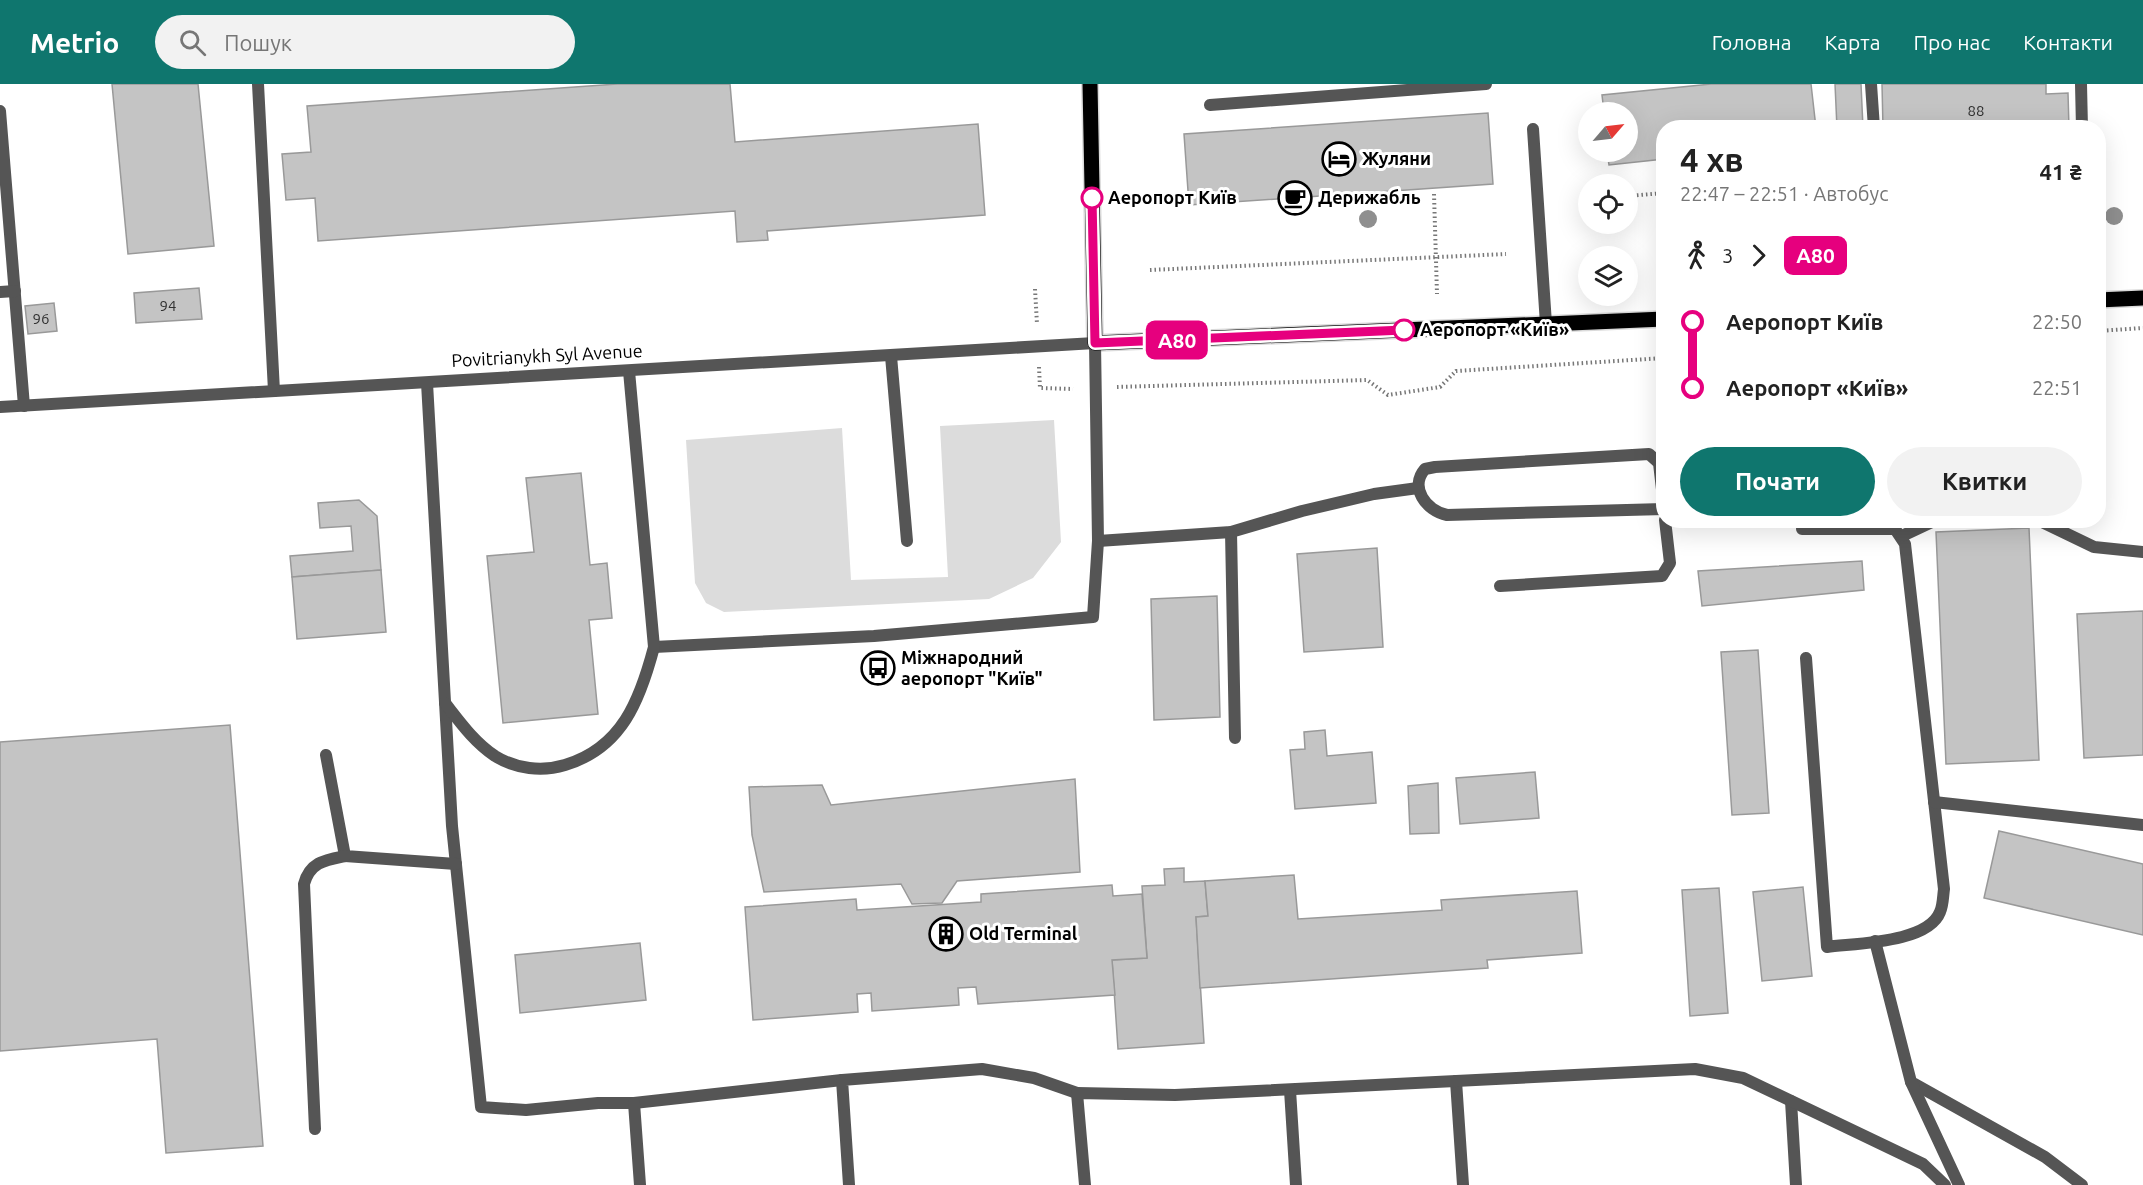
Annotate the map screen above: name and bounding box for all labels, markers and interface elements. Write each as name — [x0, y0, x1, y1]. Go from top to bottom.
search box — [155, 15, 575, 69]
icon: search — [176, 26, 209, 59]
text: Metrio — [30, 27, 119, 58]
text: Пошук — [224, 30, 292, 55]
text: Головна — [1712, 30, 1792, 54]
text: Карта — [1825, 30, 1880, 54]
text: Про нас — [1913, 30, 1990, 54]
text: Контакти — [2023, 30, 2113, 54]
north arrow — [1578, 102, 1638, 162]
map controls — [1578, 102, 1638, 306]
house number: 88 — [1968, 102, 1984, 119]
hotel icon: Жуляни — [1321, 141, 1357, 177]
text: 4 хв — [1680, 141, 1744, 178]
place label: Жуляни — [1362, 148, 1431, 168]
text: 41 ₴ — [2040, 159, 2082, 184]
button: locate — [1578, 174, 1638, 234]
cafe icon: Дерижабль — [1277, 180, 1313, 216]
text: 22:47 – 22:51 · Автобус — [1680, 182, 1889, 205]
marker: Аеропорт Київ — [1081, 187, 1103, 209]
place label: Аеропорт Київ — [1108, 187, 1237, 207]
place label: Дерижабль — [1318, 187, 1421, 207]
icon: walk — [1680, 239, 1713, 272]
icon: forward — [1742, 239, 1775, 272]
text: А80 — [1796, 243, 1835, 267]
text: 3 — [1722, 244, 1733, 267]
button: layers — [1578, 246, 1638, 306]
house number: 94 — [160, 297, 176, 314]
text: Аеропорт Київ — [1726, 309, 1883, 334]
house number: 96 — [33, 310, 49, 327]
text: 22:50 — [2032, 310, 2082, 333]
marker: Аеропорт «Київ» — [1393, 319, 1415, 341]
place label: Аеропорт «Київ» — [1420, 319, 1569, 339]
line badge: А80 — [1142, 320, 1212, 360]
text: А80 — [1158, 328, 1196, 352]
street label: Povitrianykh Syl Avenue — [451, 340, 643, 370]
text: Аеропорт «Київ» — [1726, 375, 1908, 400]
text: 22:51 — [2032, 376, 2082, 399]
button: Почати — [1680, 447, 1875, 516]
button: Квитки — [1887, 447, 2082, 516]
place label: Міжнародний аеропорт "Київ" — [901, 647, 1043, 688]
bus stop icon: Міжнародний аеропорт "Київ" — [860, 650, 896, 686]
building icon: Old Terminal — [928, 916, 964, 952]
place label: Old Terminal — [969, 923, 1078, 943]

